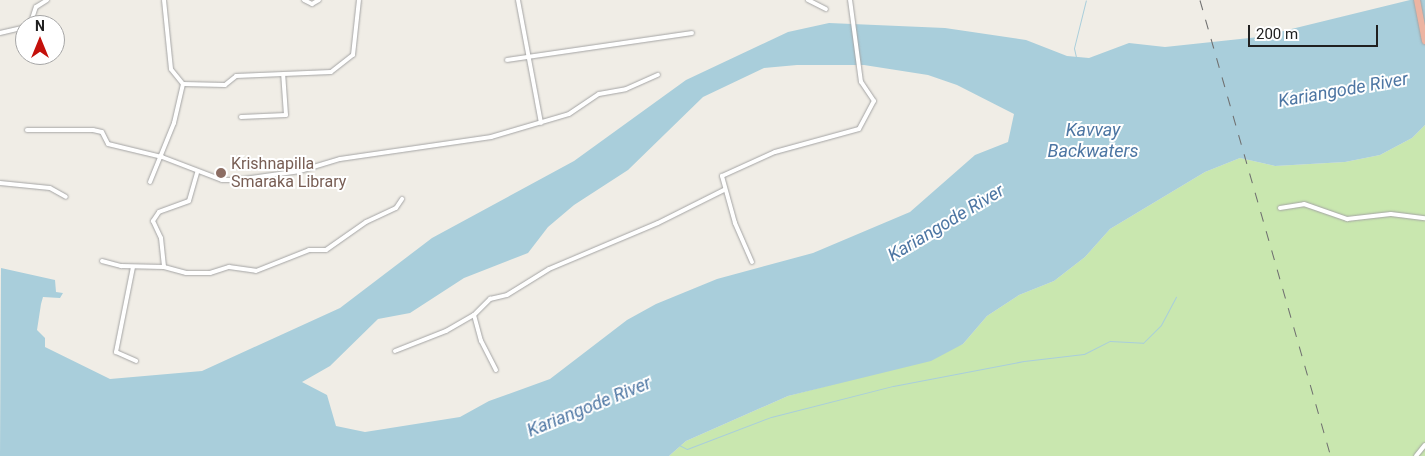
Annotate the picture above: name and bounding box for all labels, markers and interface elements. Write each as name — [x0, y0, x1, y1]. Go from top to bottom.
north arrow — [15, 15, 65, 65]
scale bar — [1250, 15, 1380, 47]
text: N — [35, 18, 45, 34]
text: 200 m — [1256, 25, 1298, 43]
water label: Kariangode River — [1276, 68, 1410, 112]
water label: Kavvay Backwaters — [1048, 120, 1138, 162]
place label: Krishnapilla Smaraka Library — [231, 154, 346, 192]
marker: Krishnapilla Smaraka Library — [215, 167, 227, 179]
water label: Kariangode River — [884, 180, 1008, 266]
water label: Kariangode River — [524, 372, 654, 442]

